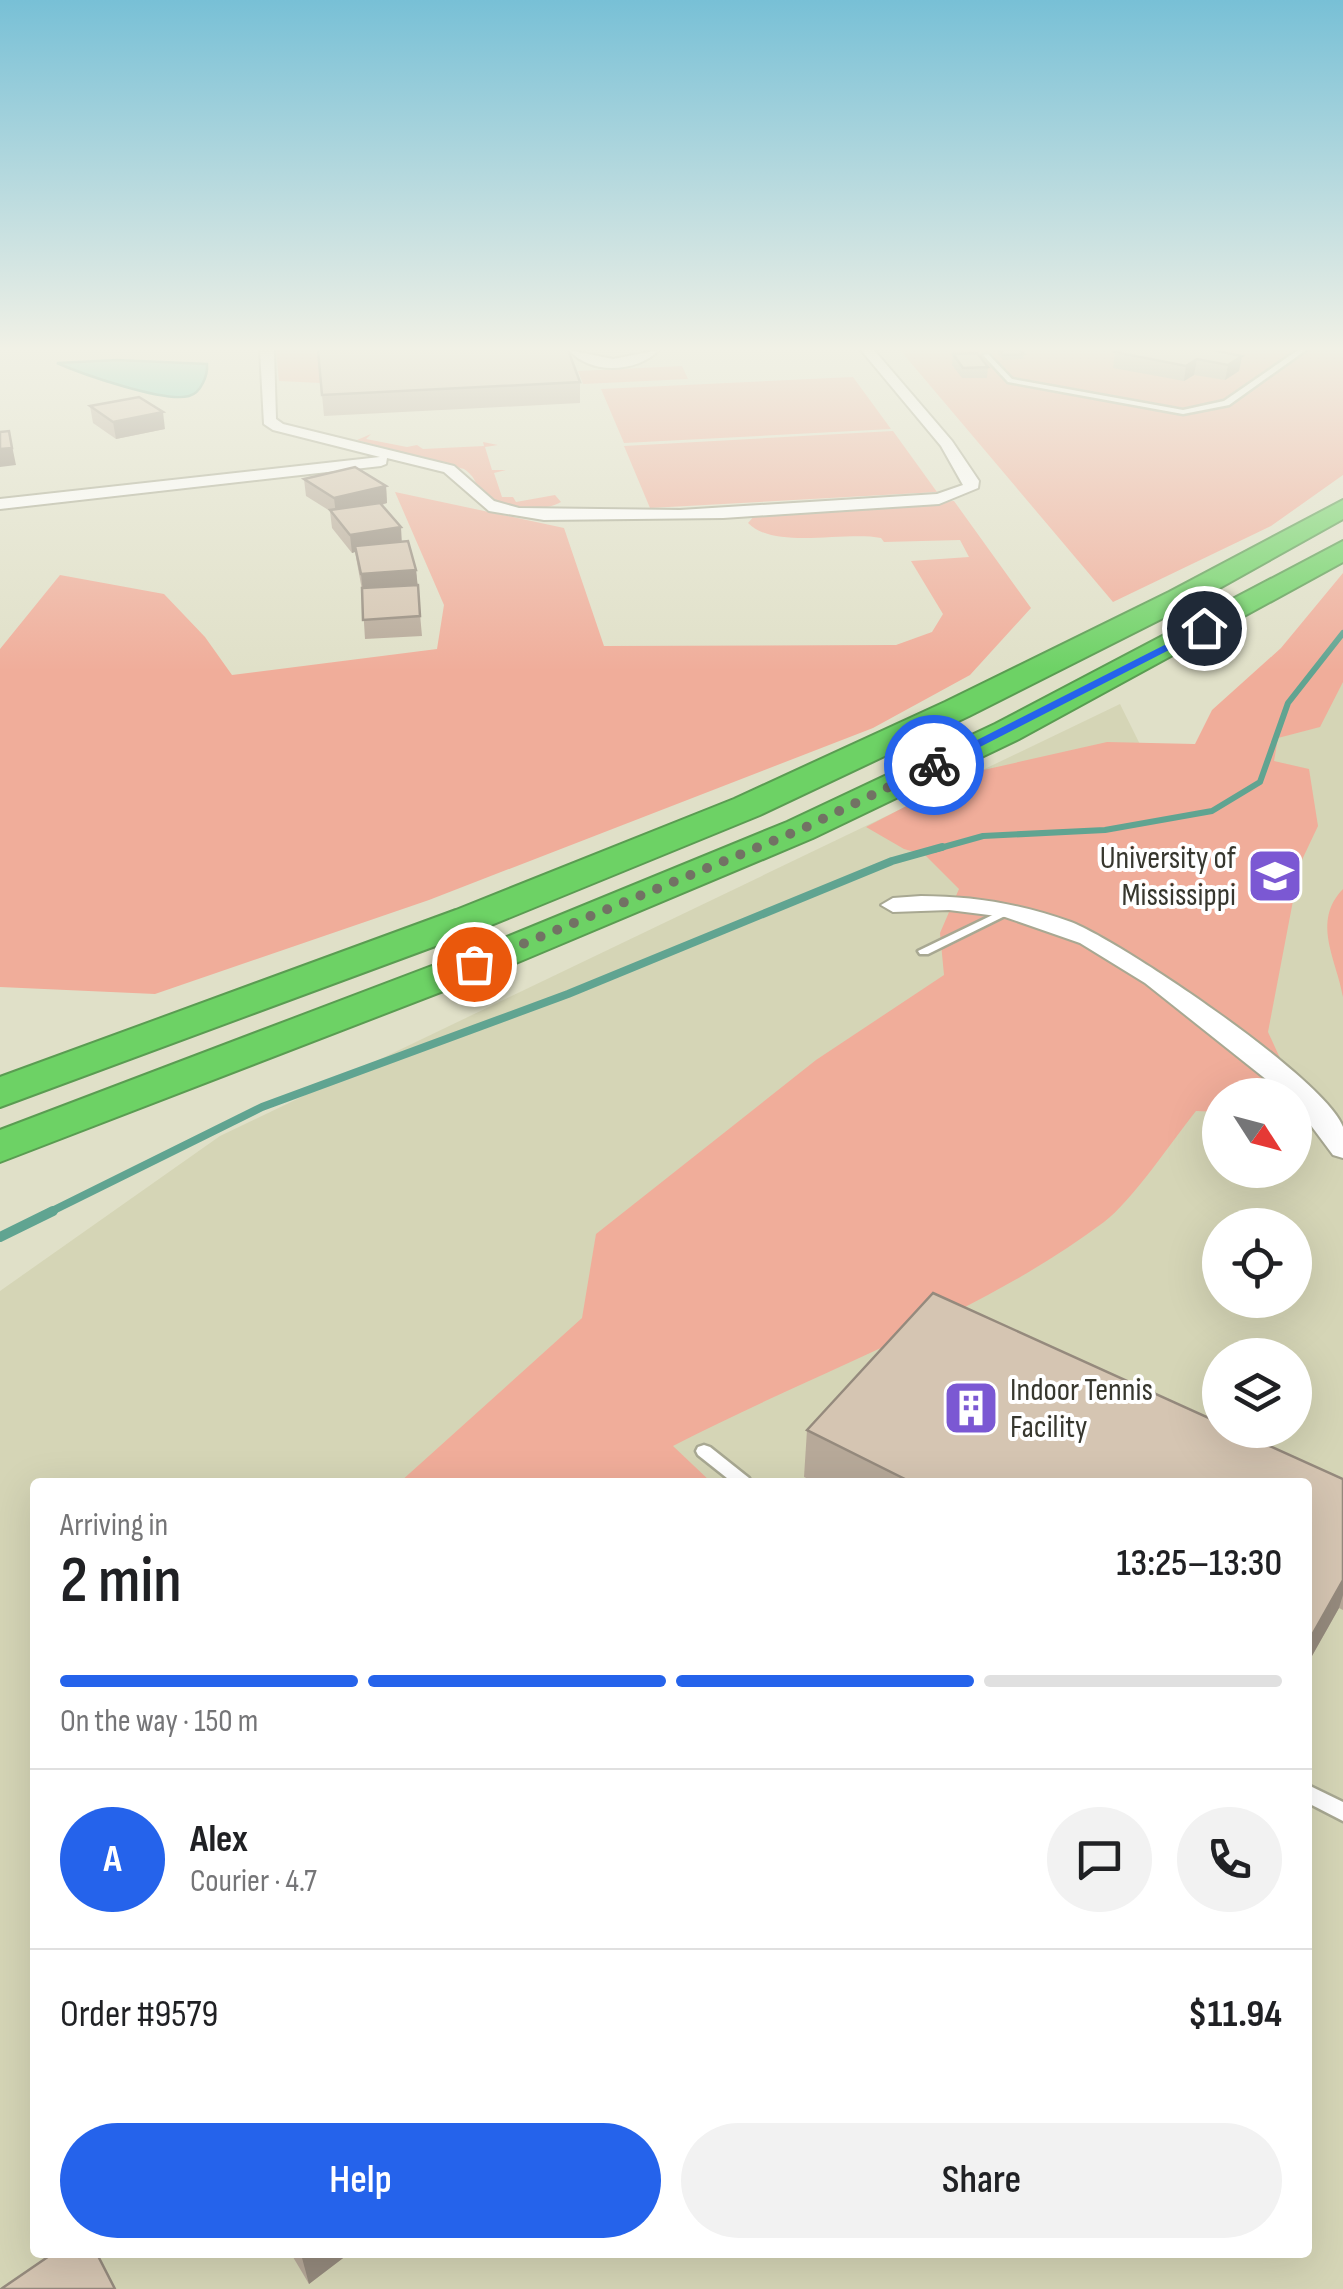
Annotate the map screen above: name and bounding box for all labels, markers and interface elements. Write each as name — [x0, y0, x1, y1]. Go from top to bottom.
pin — [1162, 586, 1247, 671]
icon: home — [1177, 601, 1232, 656]
courier — [884, 715, 984, 815]
icon: bike — [907, 738, 962, 793]
place label: University of Mississippi — [1100, 839, 1237, 915]
school or university icon: University of Mississippi — [1245, 846, 1305, 906]
pin — [432, 922, 517, 1007]
icon: bag — [447, 937, 502, 992]
north arrow — [1202, 1078, 1312, 1188]
map controls — [1202, 1078, 1312, 1448]
button: locate — [1202, 1208, 1312, 1318]
button: layers — [1202, 1338, 1312, 1448]
place label: Indoor Tennis Facility — [1010, 1371, 1153, 1447]
building icon: Indoor Tennis Facility — [941, 1378, 1001, 1438]
text: Arriving in — [60, 1506, 168, 1545]
text: 13:25–13:30 — [1116, 1541, 1282, 1586]
text: 2 min — [60, 1543, 182, 1621]
text: On the way · 150 m — [60, 1702, 258, 1741]
button: chat — [1047, 1807, 1152, 1912]
button: phone — [1177, 1807, 1282, 1912]
text: Alex — [190, 1817, 248, 1862]
text: A — [103, 1837, 122, 1882]
text: Courier · 4.7 — [190, 1862, 317, 1901]
text: Order #9579 — [60, 1992, 218, 2037]
text: $11.94 — [1188, 1992, 1282, 2037]
button: Help — [60, 2123, 661, 2238]
button: Share — [681, 2123, 1282, 2238]

